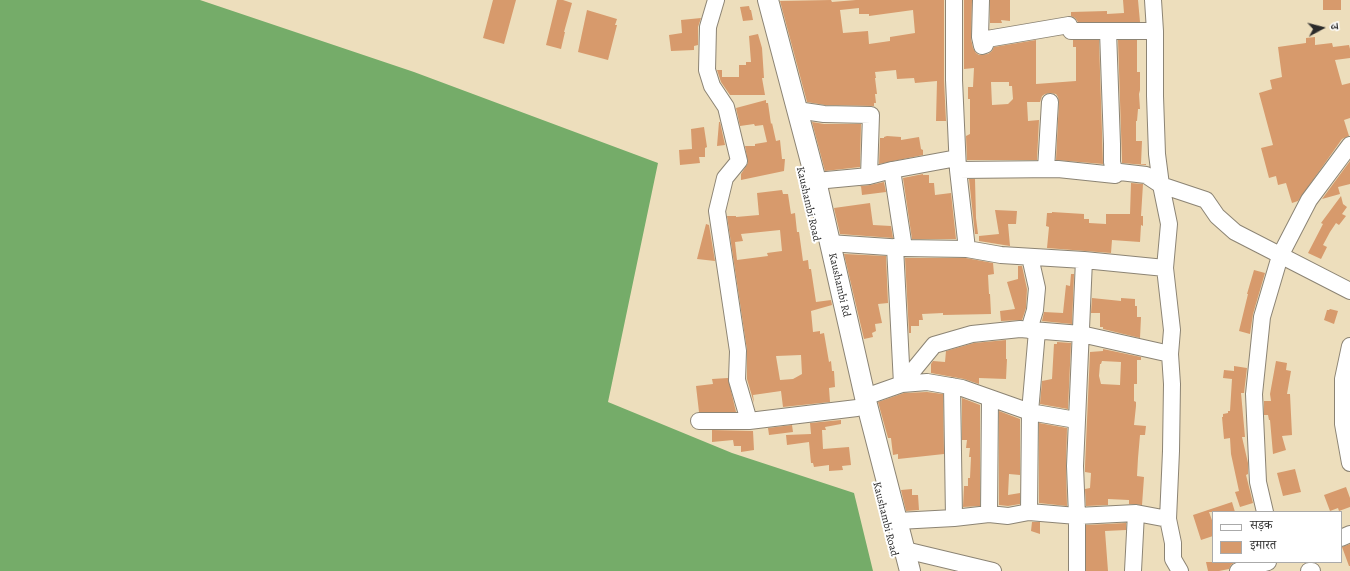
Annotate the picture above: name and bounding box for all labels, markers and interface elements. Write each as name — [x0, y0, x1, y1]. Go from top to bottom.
north arrow — [1302, 8, 1342, 48]
text: उ — [1327, 23, 1342, 30]
street label: Kaushambi Road — [793, 165, 823, 243]
street label: Kaushambi Rd — [825, 252, 853, 318]
street label: Kaushambi Road — [869, 480, 901, 558]
legend — [1212, 511, 1342, 563]
text: सड़क — [1250, 517, 1273, 533]
text: इमारत — [1250, 537, 1276, 553]

